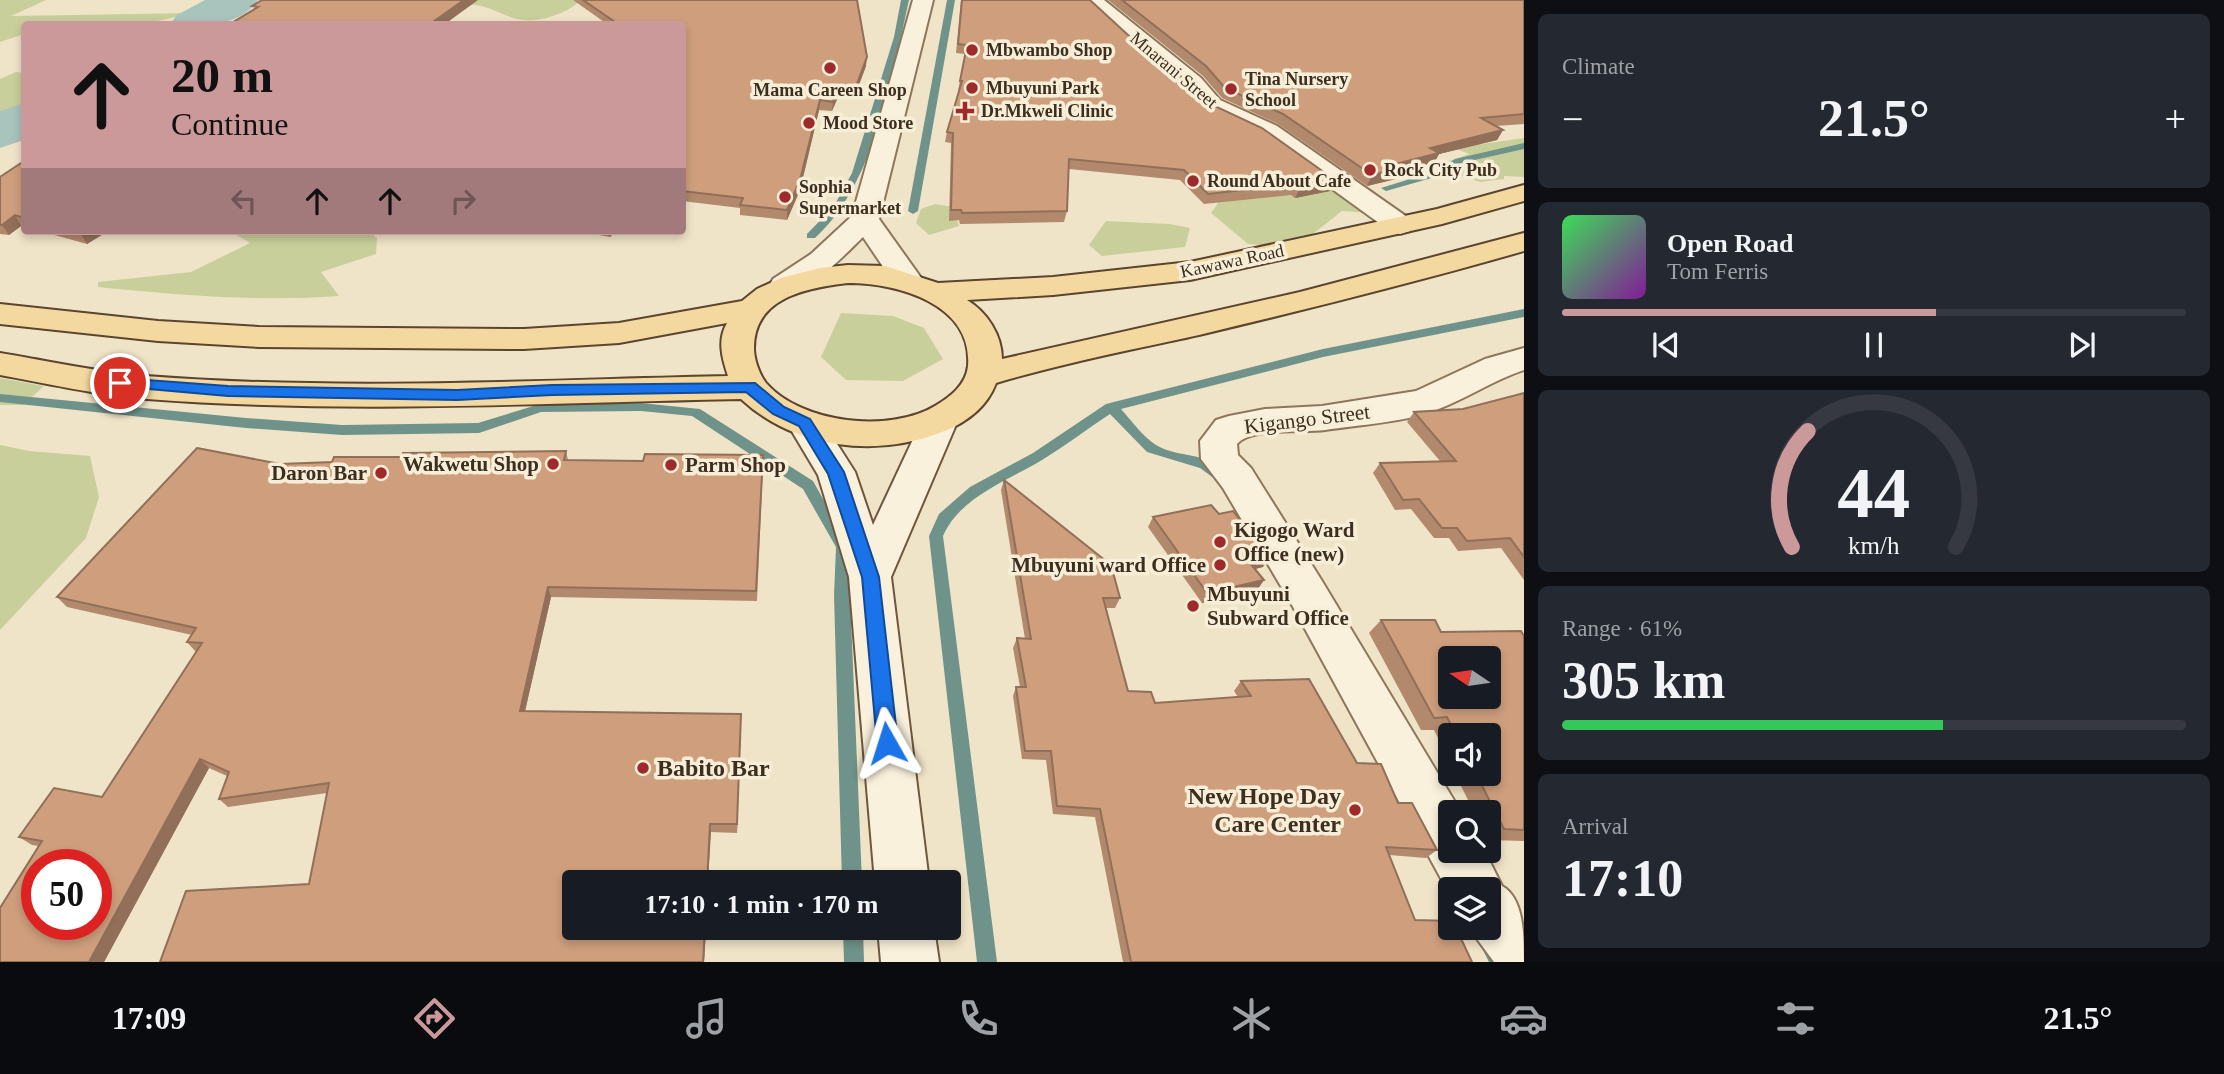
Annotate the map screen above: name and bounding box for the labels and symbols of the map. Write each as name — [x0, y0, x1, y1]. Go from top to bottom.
street label: Mnarani Street — [1126, 28, 1222, 112]
place label: Mbwambo Shop — [986, 40, 1113, 60]
marker: Mbwambo Shop — [964, 42, 980, 58]
marker: Mama Careen Shop — [822, 60, 838, 76]
place label: Tina Nursery School — [1245, 69, 1348, 110]
place label: Mbuyuni Park — [986, 78, 1100, 98]
place label: Mama Careen Shop — [753, 80, 907, 100]
marker: Mbuyuni Park — [964, 80, 980, 96]
marker: Tina Nursery School — [1223, 81, 1239, 97]
marker: Dr.Mkweli Clinic — [955, 101, 975, 121]
place label: Dr.Mkweli Clinic — [981, 101, 1113, 121]
place label: Mood Store — [823, 113, 913, 133]
marker: Mood Store — [801, 115, 817, 131]
place label: Rock City Pub — [1384, 160, 1497, 180]
marker: Rock City Pub — [1362, 162, 1378, 178]
place label: Round About Cafe — [1207, 171, 1351, 191]
marker: Round About Cafe — [1185, 173, 1201, 189]
place label: Sophia Supermarket — [799, 177, 901, 218]
marker: Sophia Supermarket — [777, 189, 793, 205]
street label: Kawawa Road — [1178, 240, 1286, 282]
pin — [90, 353, 150, 413]
street label: Kigango Street — [1243, 399, 1371, 439]
place label: Wakwetu Shop — [403, 452, 539, 476]
place label: Parm Shop — [685, 453, 786, 477]
marker: Wakwetu Shop — [545, 456, 561, 472]
marker: Parm Shop — [663, 457, 679, 473]
place label: Daron Bar — [271, 461, 367, 485]
marker: Daron Bar — [373, 465, 389, 481]
place label: Kigogo Ward Office (new) — [1234, 518, 1355, 566]
marker: Kigogo Ward Office (new) — [1212, 534, 1228, 550]
place label: Mbuyuni ward Office — [1011, 553, 1206, 577]
marker: Mbuyuni ward Office — [1212, 557, 1228, 573]
place label: Mbuyuni Subward Office — [1207, 582, 1349, 630]
marker: Mbuyuni Subward Office — [1185, 598, 1201, 614]
north arrow — [1438, 646, 1502, 709]
position arrow — [850, 706, 924, 780]
place label: Babito Bar — [657, 755, 770, 781]
marker: Babito Bar — [635, 760, 651, 776]
place label: New Hope Day Care Center — [1188, 783, 1341, 837]
marker: New Hope Day Care Center — [1347, 802, 1363, 818]
speed limit sign: 50 — [21, 849, 112, 940]

